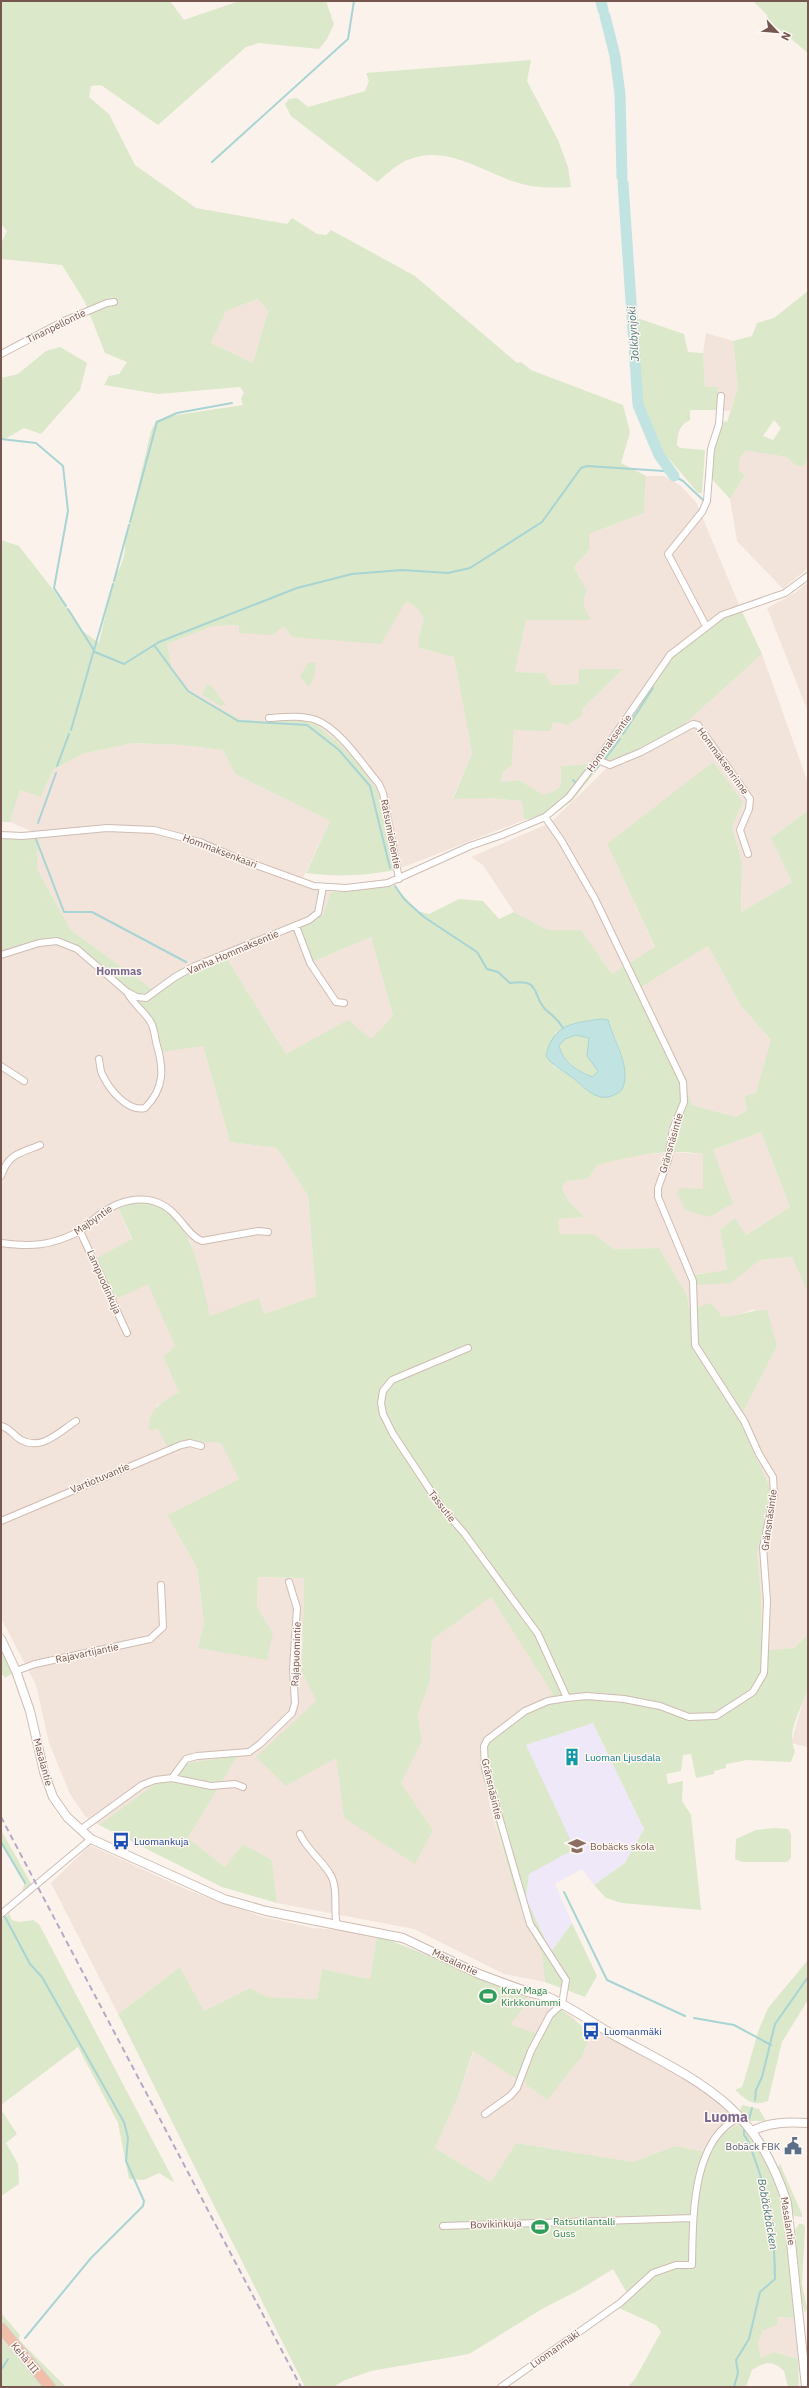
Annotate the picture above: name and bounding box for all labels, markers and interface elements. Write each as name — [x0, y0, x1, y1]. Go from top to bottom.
north arrow — [757, 12, 797, 52]
text: N — [778, 30, 794, 43]
street label: Tinanpellontie — [24, 306, 88, 346]
water label: Jolkbynjoki — [624, 306, 642, 362]
street label: Hommaksentie — [584, 711, 635, 774]
street label: Hommaksenrinne — [694, 725, 752, 797]
street label: Ratsumiehentie — [378, 798, 404, 870]
street label: Hommaksenkaari — [181, 831, 259, 871]
street label: Vanha Hommaksentie — [185, 927, 281, 977]
district label: Hommas — [96, 964, 142, 978]
street label: Gränsnäsintie — [656, 1111, 686, 1175]
street label: Majbyntie — [71, 1202, 115, 1238]
street label: Lampuodinkuja — [84, 1248, 124, 1317]
street label: Vartiotuvantie — [68, 1460, 132, 1496]
street label: Tassutie — [425, 1487, 459, 1525]
street label: Gränsnäsintie — [758, 1488, 780, 1552]
street label: Rajapuomintie — [288, 1621, 304, 1687]
street label: Rajavartijantie — [54, 1640, 120, 1666]
street label: Masalantie — [30, 1737, 56, 1788]
building icon: Luoman Ljusdala — [562, 1747, 582, 1767]
place label: Luoman Ljusdala — [585, 1751, 661, 1764]
street label: Gränsnäsintie — [479, 1757, 505, 1821]
bus stop icon: Luomankuja — [111, 1831, 131, 1851]
place label: Luomankuja — [134, 1835, 189, 1848]
school or university icon: Bobäcks skola — [567, 1836, 587, 1856]
place label: Bobäcks skola — [590, 1840, 655, 1853]
street label: Masalantie — [430, 1946, 480, 1978]
place label: Krav Maga Kirkkonummi — [501, 1984, 561, 2009]
sports icon: Krav Maga Kirkkonummi — [478, 1986, 498, 2006]
bus stop icon: Luomanmäki — [581, 2021, 601, 2041]
place label: Luomanmäki — [604, 2025, 662, 2038]
district label: Luoma — [704, 2108, 748, 2126]
public building icon: Bobäck FBK — [783, 2136, 803, 2156]
place label: Bobäck FBK — [726, 2140, 781, 2153]
water label: Bobäckbäcken — [755, 2177, 781, 2251]
street label: Masalantie — [778, 2196, 798, 2247]
place label: Ratsutilantalli Guss — [553, 2215, 615, 2240]
street label: Bovikinkuja — [470, 2217, 523, 2231]
sports icon: Ratsutilantalli Guss — [530, 2217, 550, 2237]
street label: Luomanmäki — [528, 2327, 582, 2371]
street label: Kehä III — [8, 2340, 42, 2376]

